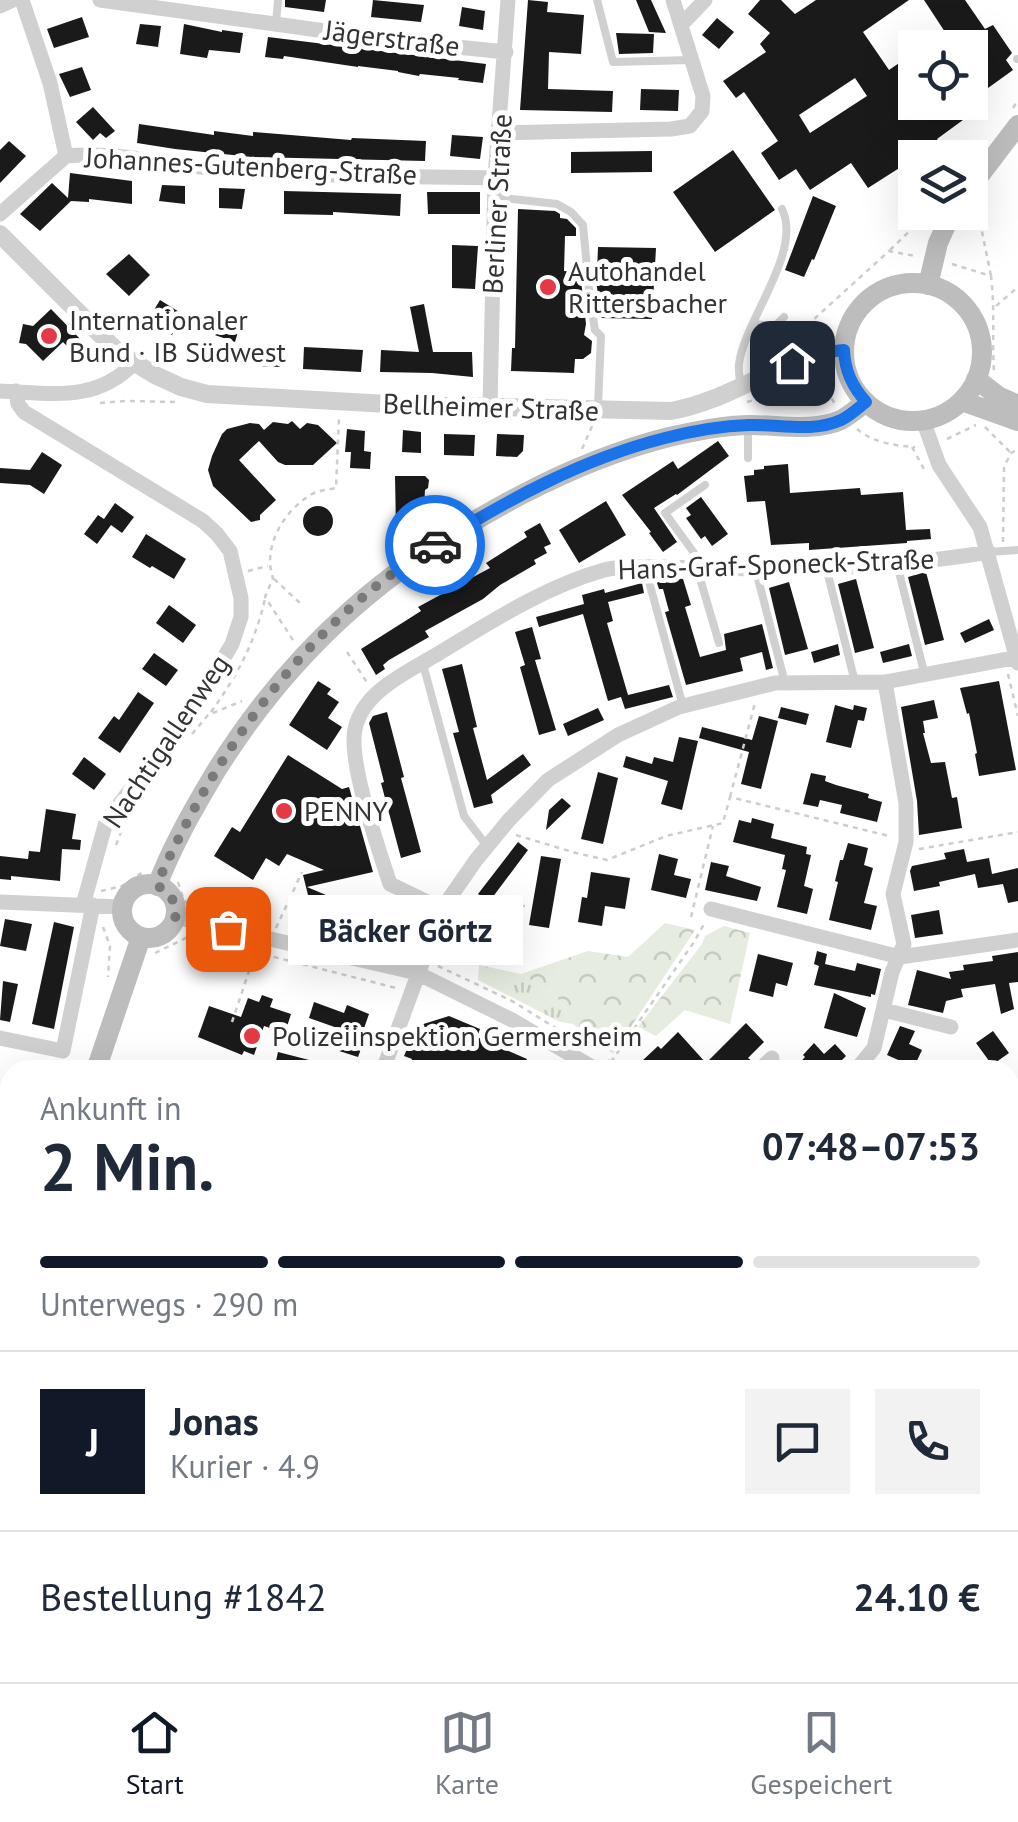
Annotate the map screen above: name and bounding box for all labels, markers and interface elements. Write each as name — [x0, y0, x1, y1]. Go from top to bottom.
street label: Jägerstraße — [321, 11, 462, 64]
map controls — [898, 30, 988, 230]
button: locate — [898, 30, 988, 120]
street label: Berliner Straße — [473, 113, 520, 295]
street label: Johannes-Gutenberg-Straße — [83, 138, 418, 193]
button: layers — [898, 140, 988, 230]
place label: Autohandel Rittersbacher — [568, 252, 728, 321]
marker: Autohandel Rittersbacher — [537, 276, 559, 298]
place label: Internationaler Bund · IB Südwest — [69, 301, 287, 370]
pin — [750, 321, 835, 406]
marker: Internationaler Bund · IB Südwest — [38, 325, 60, 347]
icon: home — [765, 336, 820, 391]
street label: Bellheimer Straße — [382, 384, 600, 429]
courier — [385, 495, 485, 595]
icon: car — [408, 518, 463, 573]
street label: Hans-Graf-Sponeck-Straße — [617, 539, 935, 588]
street label: Nachtigallenweg — [94, 647, 237, 835]
place label: PENNY — [304, 792, 388, 829]
marker: PENNY — [273, 800, 295, 822]
pin — [186, 887, 271, 972]
callout: Bäcker Görtz — [288, 894, 523, 964]
icon: bag — [201, 902, 256, 957]
text: Bäcker Görtz — [319, 909, 492, 951]
place label: Polizeiinspektion Germersheim — [272, 1017, 642, 1054]
marker: Polizeiinspektion Germersheim — [241, 1025, 263, 1047]
text: Ankunft in — [40, 1087, 181, 1129]
text: 07:48–07:53 — [762, 1121, 980, 1170]
text: 2 Min. — [40, 1124, 214, 1208]
text: Unterwegs · 290 m — [40, 1283, 298, 1325]
button: chat — [745, 1389, 850, 1494]
button: phone — [875, 1389, 980, 1494]
text: Jonas — [170, 1396, 259, 1445]
text: J — [86, 1417, 99, 1466]
text: Kurier · 4.9 — [170, 1445, 320, 1487]
text: Bestellung #1842 — [40, 1572, 327, 1621]
text: 24.10 € — [853, 1572, 980, 1621]
tab: Start — [126, 1705, 184, 1802]
tab: Karte — [435, 1705, 499, 1802]
tab: Gespeichert — [750, 1705, 892, 1802]

